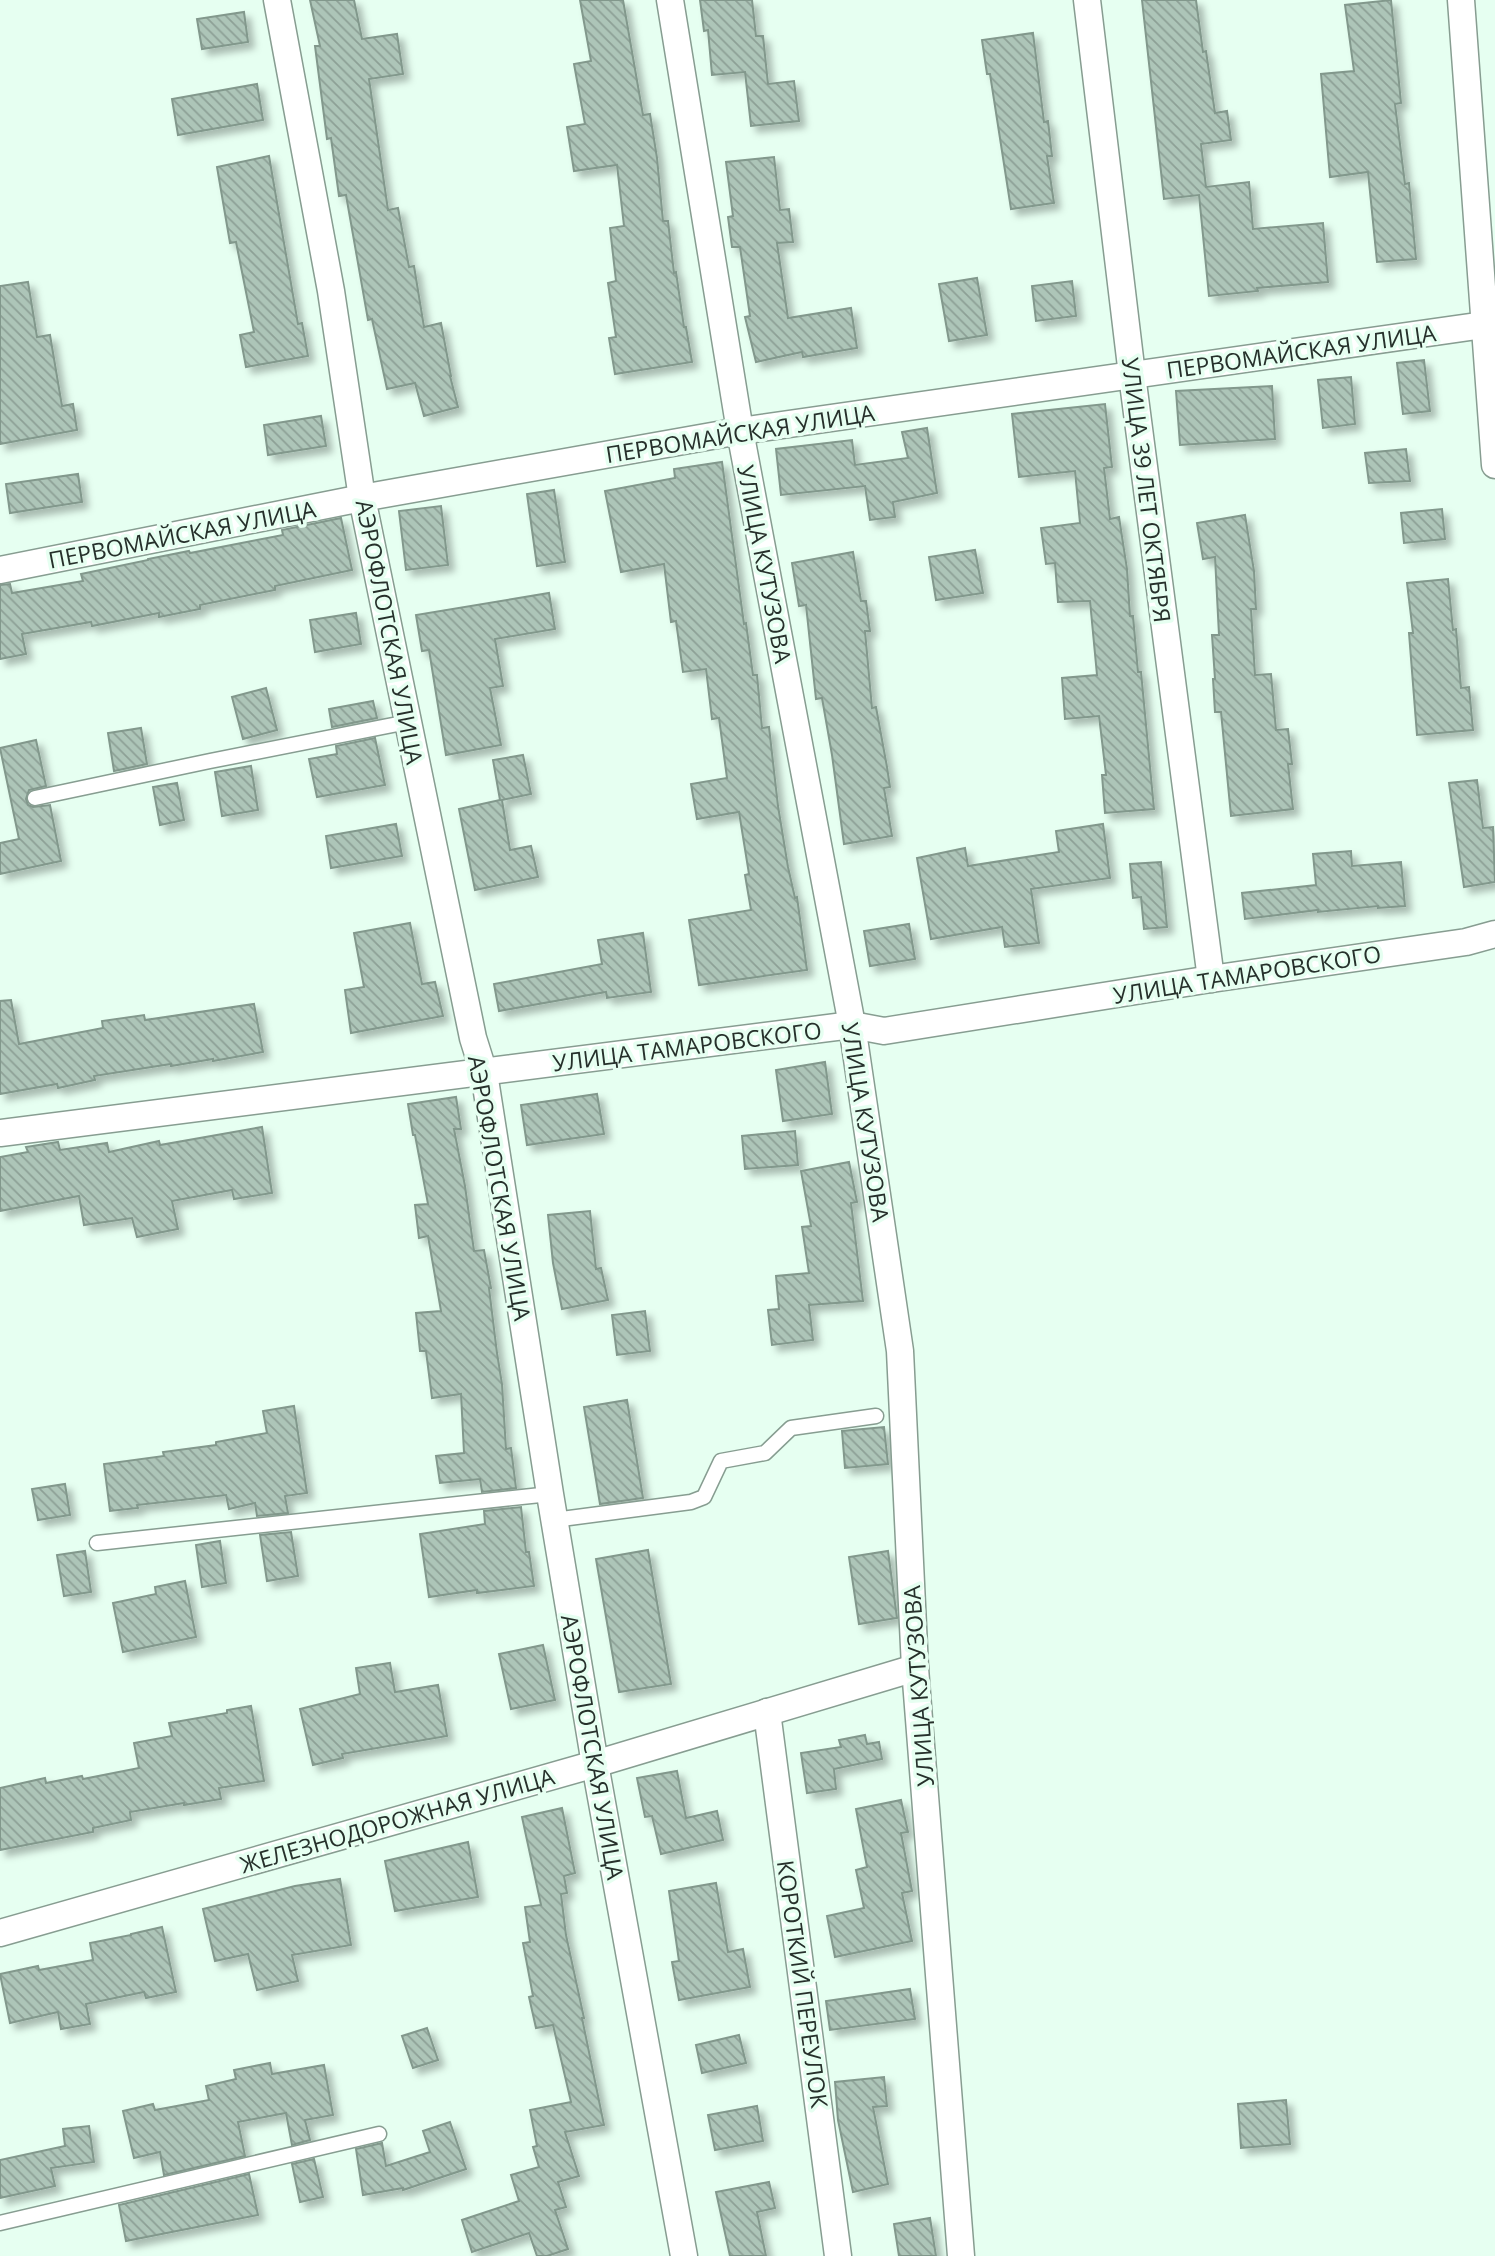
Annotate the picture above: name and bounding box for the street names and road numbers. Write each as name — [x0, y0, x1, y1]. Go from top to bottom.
street label: ПЕРВОМАЙСКАЯ УЛИЦА — [1164, 316, 1438, 386]
street label: УЛИЦА 39 ЛЕТ ОКТЯБРЯ — [1115, 356, 1179, 624]
street label: ПЕРВОМАЙСКАЯ УЛИЦА — [603, 396, 877, 470]
street label: УЛИЦА КУТУЗОВА — [730, 462, 800, 666]
street label: ПЕРВОМАЙСКАЯ УЛИЦА — [46, 492, 319, 576]
street label: АЭРОФЛОТСКАЯ УЛИЦА — [349, 497, 431, 767]
street label: УЛИЦА ТАМАРОВСКОГО — [1111, 937, 1383, 1011]
street label: УЛИЦА ТАМАРОВСКОГО — [551, 1014, 823, 1078]
street label: УЛИЦА КУТУЗОВА — [834, 1020, 898, 1224]
street label: АЭРОФЛОТСКАЯ УЛИЦА — [461, 1053, 539, 1324]
street label: УЛИЦА КУТУЗОВА — [895, 1584, 941, 1787]
street label: АЭРОФЛОТСКАЯ УЛИЦА — [554, 1612, 632, 1883]
street label: ЖЕЛЕЗНОДОРОЖНАЯ УЛИЦА — [236, 1760, 558, 1880]
street label: КОРОТКИЙ ПЕРЕУЛОК — [770, 1858, 836, 2111]

